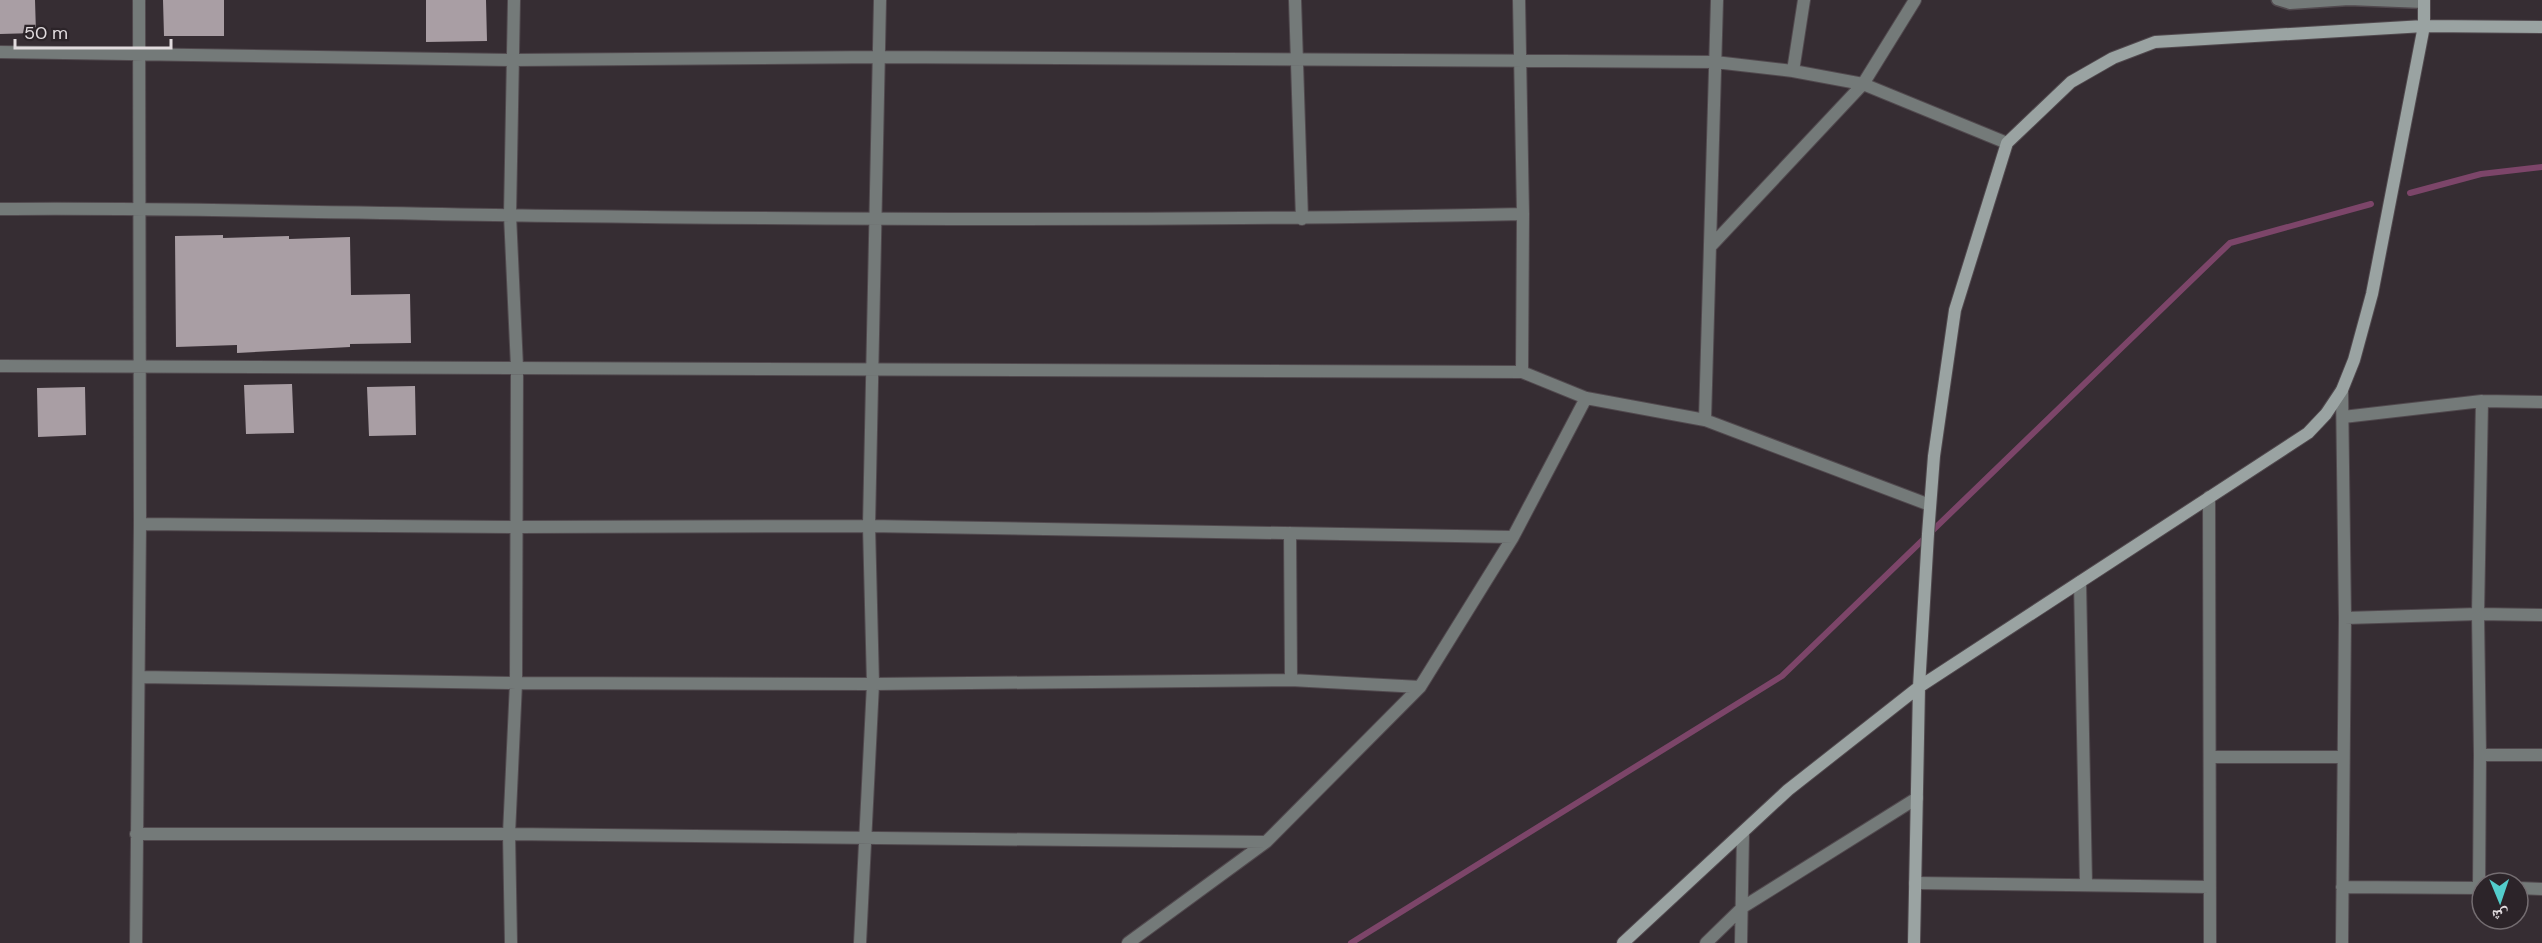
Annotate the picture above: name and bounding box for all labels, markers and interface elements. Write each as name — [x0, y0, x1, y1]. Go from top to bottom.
scale bar — [15, 12, 171, 50]
text: 50 m — [24, 21, 68, 45]
north arrow — [2470, 871, 2530, 931]
text: ش — [2492, 905, 2509, 926]

